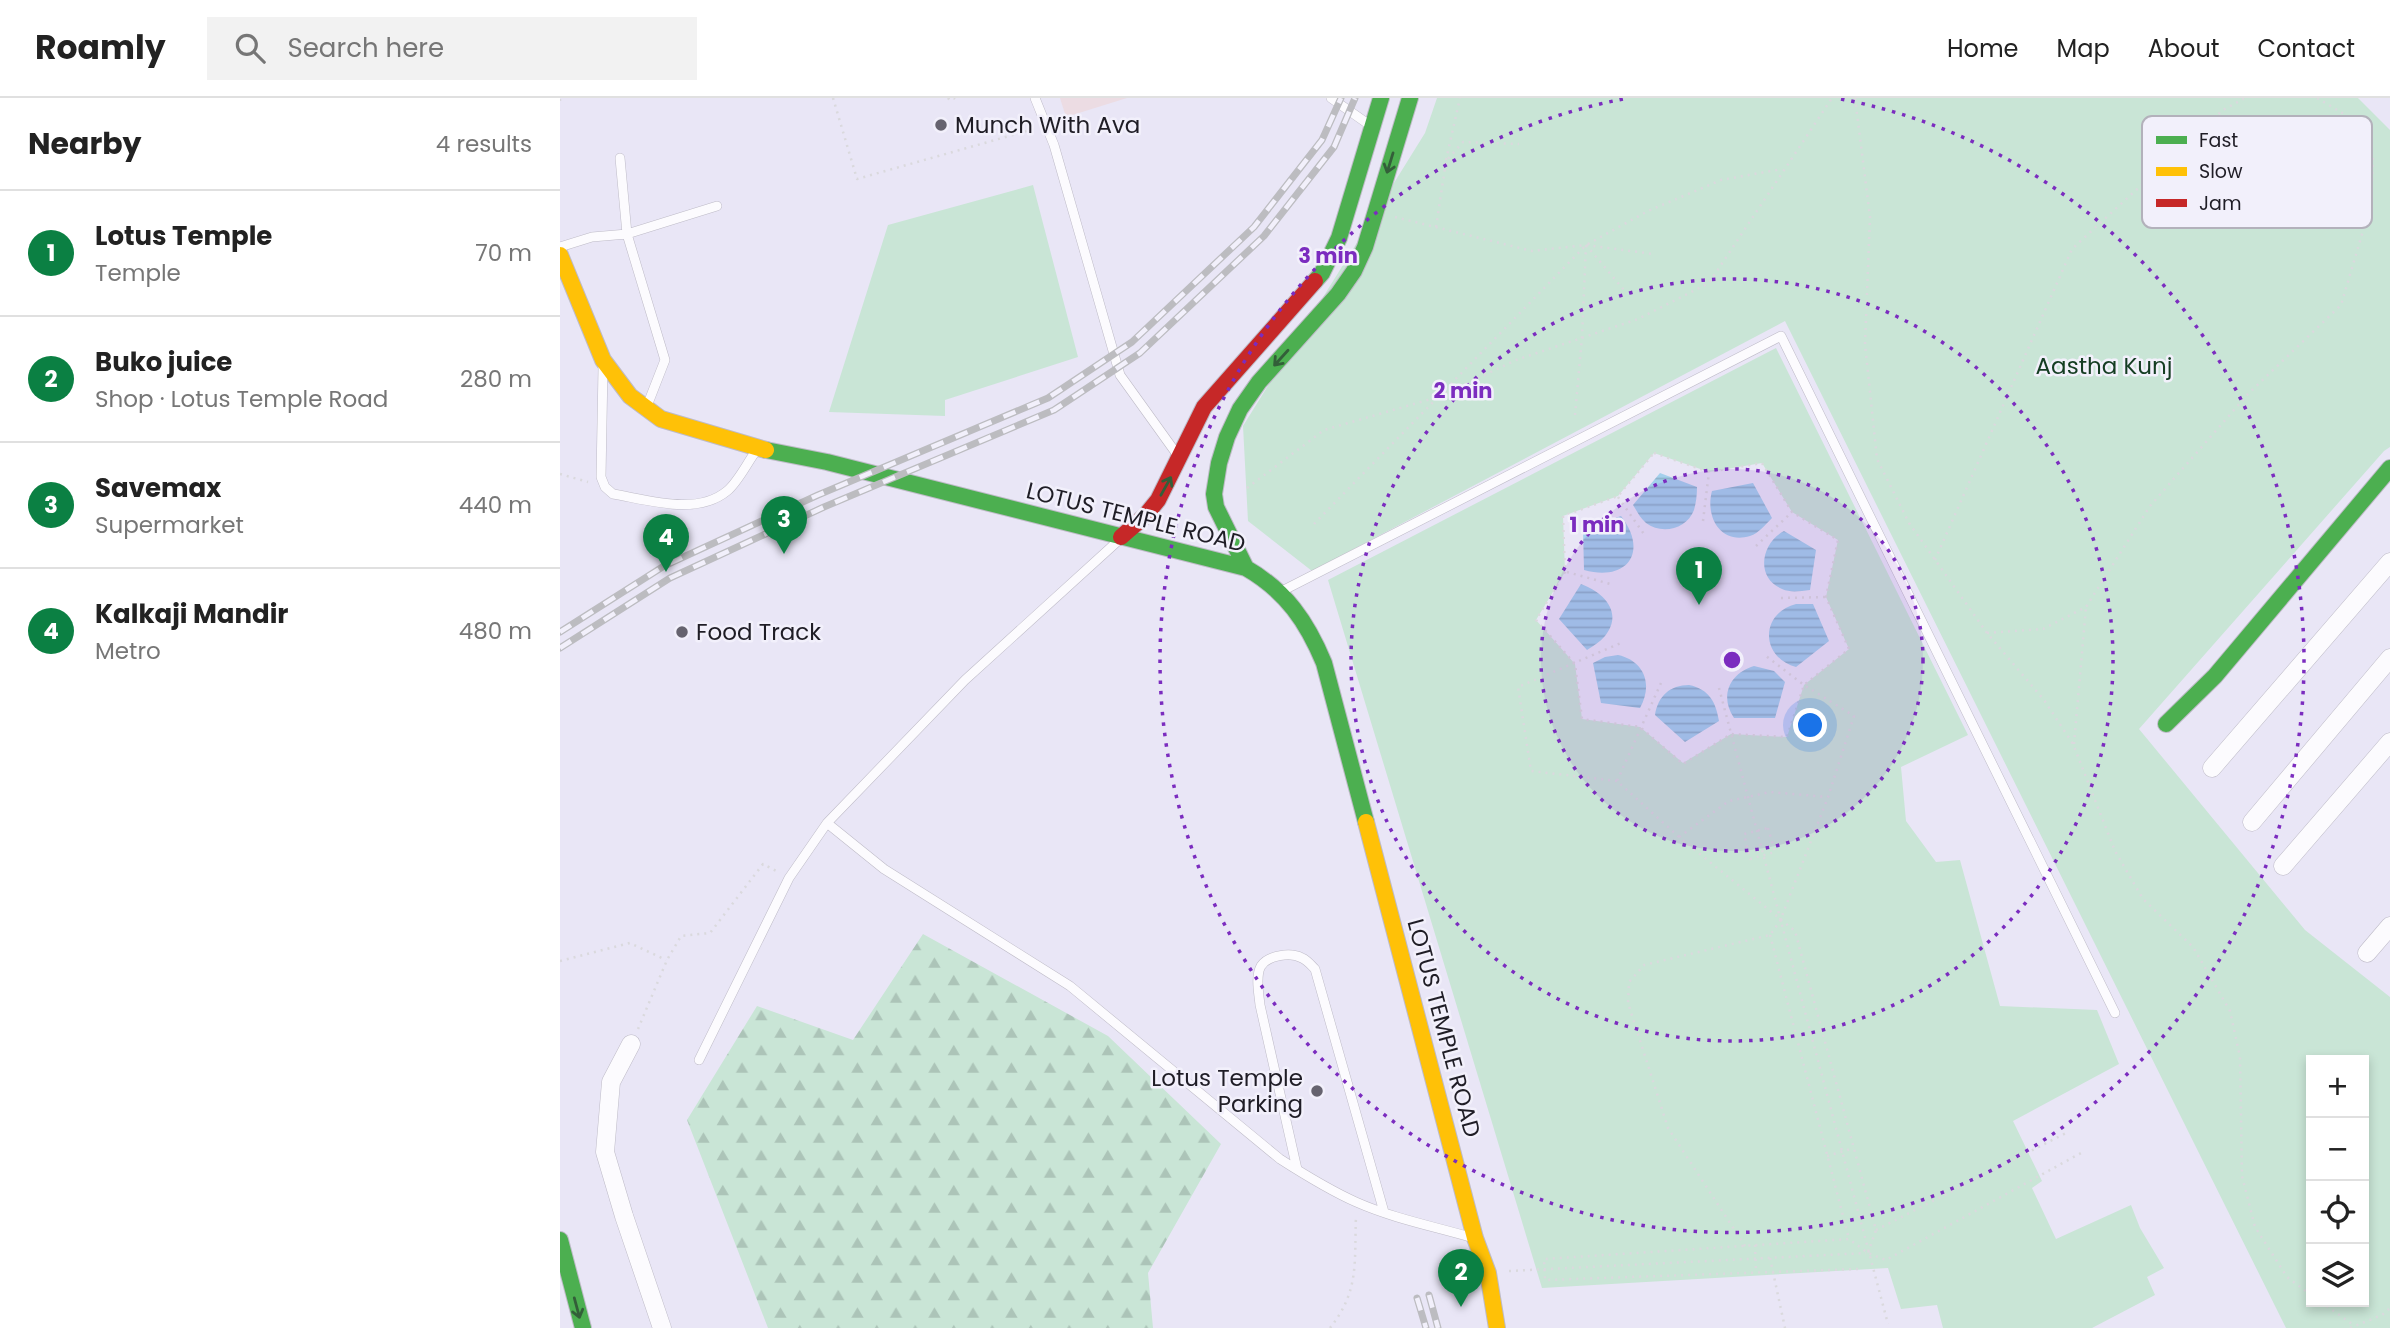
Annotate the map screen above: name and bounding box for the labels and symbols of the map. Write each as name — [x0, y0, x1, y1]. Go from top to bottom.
place label: Munch With Ava — [955, 109, 1140, 141]
legend — [2142, 116, 2372, 228]
marker: Munch With Ava — [933, 117, 949, 133]
text: Fast — [2199, 127, 2238, 154]
one-way arrow — [1382, 152, 1395, 174]
text: Slow — [2199, 158, 2243, 185]
text: Jam — [2199, 190, 2241, 217]
text: 3 min — [1298, 241, 1358, 270]
one-way arrow — [1272, 349, 1289, 366]
park label: Aastha Kunj — [2036, 350, 2172, 382]
text: 2 min — [1433, 376, 1493, 405]
street label: LOTUS TEMPLE ROAD — [1023, 474, 1249, 560]
one-way arrow — [1159, 477, 1173, 497]
pin: 3 — [761, 496, 807, 554]
text: 1 min — [1570, 510, 1624, 539]
pin: 4 — [643, 514, 689, 572]
pin: 1 — [1676, 547, 1722, 605]
place label: Food Track — [696, 616, 821, 648]
marker: Food Track — [674, 624, 690, 640]
centre of rings — [1720, 648, 1744, 672]
your location — [1793, 708, 1827, 742]
street label: LOTUS TEMPLE ROAD — [1399, 915, 1489, 1141]
place label: Lotus Temple Parking — [1151, 1062, 1303, 1120]
marker: Lotus Temple Parking — [1309, 1083, 1325, 1099]
pin: 2 — [1438, 1249, 1484, 1307]
one-way arrow — [571, 1296, 584, 1319]

